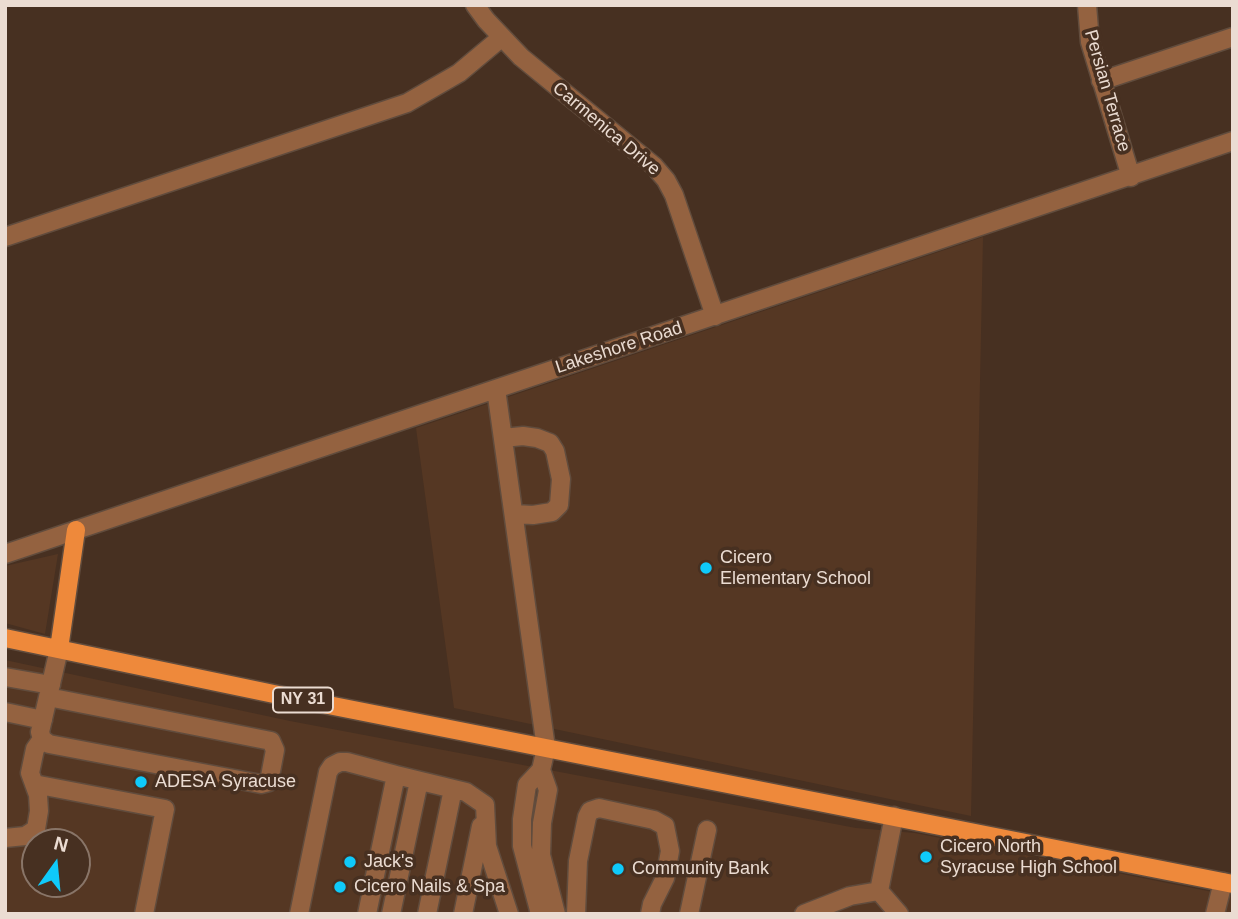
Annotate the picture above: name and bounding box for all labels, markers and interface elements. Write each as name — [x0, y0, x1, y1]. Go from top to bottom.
street label: Persian Terrace — [1079, 27, 1135, 155]
street label: Carmenica Drive — [548, 78, 664, 180]
street label: Lakeshore Road — [553, 317, 685, 379]
place label: Cicero Elementary School — [720, 547, 871, 590]
marker: Cicero Elementary School — [698, 560, 714, 576]
road number: NY 31 — [273, 688, 333, 712]
place label: ADESA Syracuse — [155, 771, 296, 793]
marker: ADESA Syracuse — [133, 774, 149, 790]
north arrow — [21, 828, 91, 898]
text: N — [52, 832, 70, 856]
place label: Cicero North Syracuse High School — [940, 836, 1117, 878]
marker: Cicero North Syracuse High School — [918, 849, 934, 865]
place label: Jack's — [364, 851, 413, 873]
marker: Jack's — [342, 854, 358, 870]
place label: Community Bank — [632, 858, 769, 880]
marker: Community Bank — [610, 861, 626, 877]
place label: Cicero Nails & Spa — [354, 876, 505, 898]
marker: Cicero Nails & Spa — [332, 879, 348, 895]

